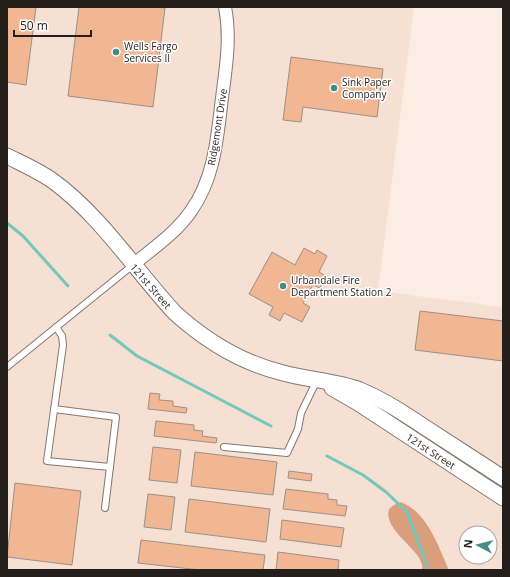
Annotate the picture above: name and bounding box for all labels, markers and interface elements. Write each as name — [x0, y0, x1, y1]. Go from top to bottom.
scale bar — [14, 12, 91, 38]
text: 50 m — [20, 17, 48, 34]
place label: Wells Fargo Services II — [124, 39, 178, 65]
marker: Wells Fargo Services II — [111, 47, 121, 57]
place label: Sink Paper Company — [342, 75, 391, 101]
marker: Sink Paper Company — [329, 83, 339, 93]
street label: Ridgemont Drive — [204, 87, 230, 167]
street label: 121st Street — [127, 260, 175, 312]
place label: Urbandale Fire Department Station 2 — [291, 273, 392, 299]
marker: Urbandale Fire Department Station 2 — [278, 281, 288, 291]
street label: 121st Street — [404, 430, 459, 472]
north arrow — [458, 525, 498, 565]
text: N — [460, 538, 476, 549]

